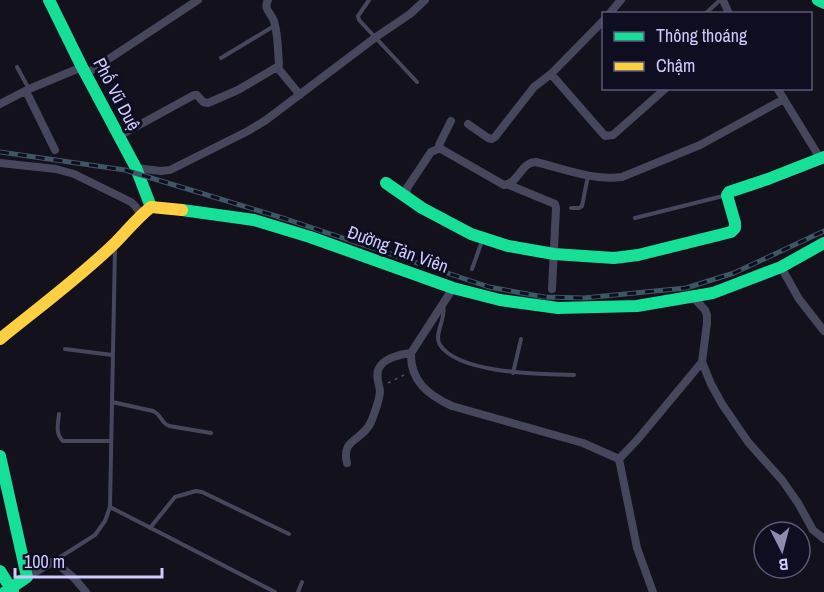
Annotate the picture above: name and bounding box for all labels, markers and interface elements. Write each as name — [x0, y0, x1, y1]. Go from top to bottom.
legend — [602, 12, 812, 90]
text: Thông thoáng — [656, 23, 748, 48]
street label: Phố Vũ Duệ — [87, 53, 147, 135]
text: Chậm — [656, 53, 695, 78]
street label: Đường Tản Viên — [344, 219, 452, 279]
north arrow — [752, 520, 812, 580]
scale bar — [15, 541, 162, 579]
text: 100 m — [24, 549, 65, 574]
text: B — [778, 553, 789, 576]

